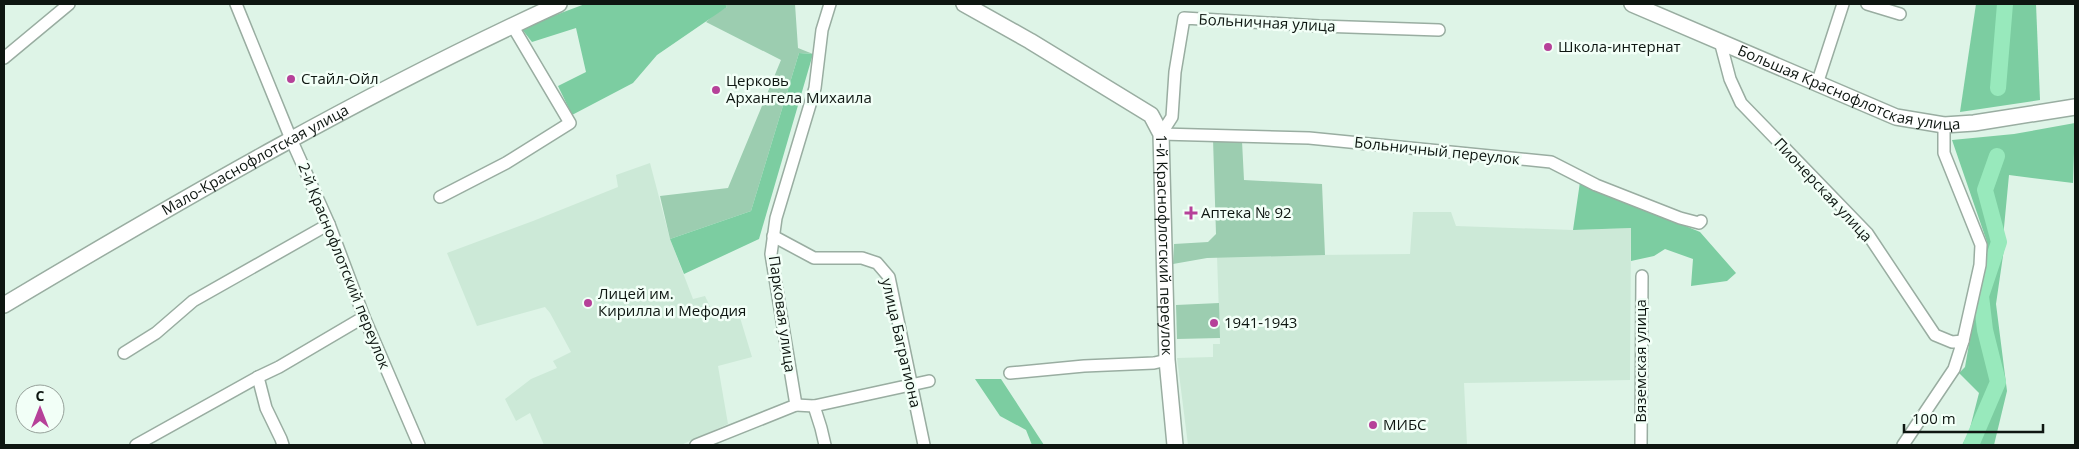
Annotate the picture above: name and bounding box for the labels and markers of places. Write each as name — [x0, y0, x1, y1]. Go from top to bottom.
place label: Школа-интернат — [1558, 36, 1681, 56]
marker: Школа-интернат — [1542, 41, 1554, 53]
place label: Стайл-Ойл — [301, 68, 379, 88]
place label: Церковь Архангела Михаила — [726, 70, 872, 107]
marker: Стайл-Ойл — [285, 73, 297, 85]
marker: Церковь Архангела Михаила — [710, 84, 722, 96]
place label: Аптека № 92 — [1201, 202, 1292, 222]
marker: Аптека № 92 — [1185, 207, 1197, 219]
place label: Лицей им. Кирилла и Мефодия — [598, 283, 746, 320]
marker: Лицей им. Кирилла и Мефодия — [582, 297, 594, 309]
place label: 1941-1943 — [1224, 312, 1297, 332]
marker: 1941-1943 — [1208, 317, 1220, 329]
place label: МИБС — [1383, 414, 1427, 434]
marker: МИБС — [1367, 419, 1379, 431]

